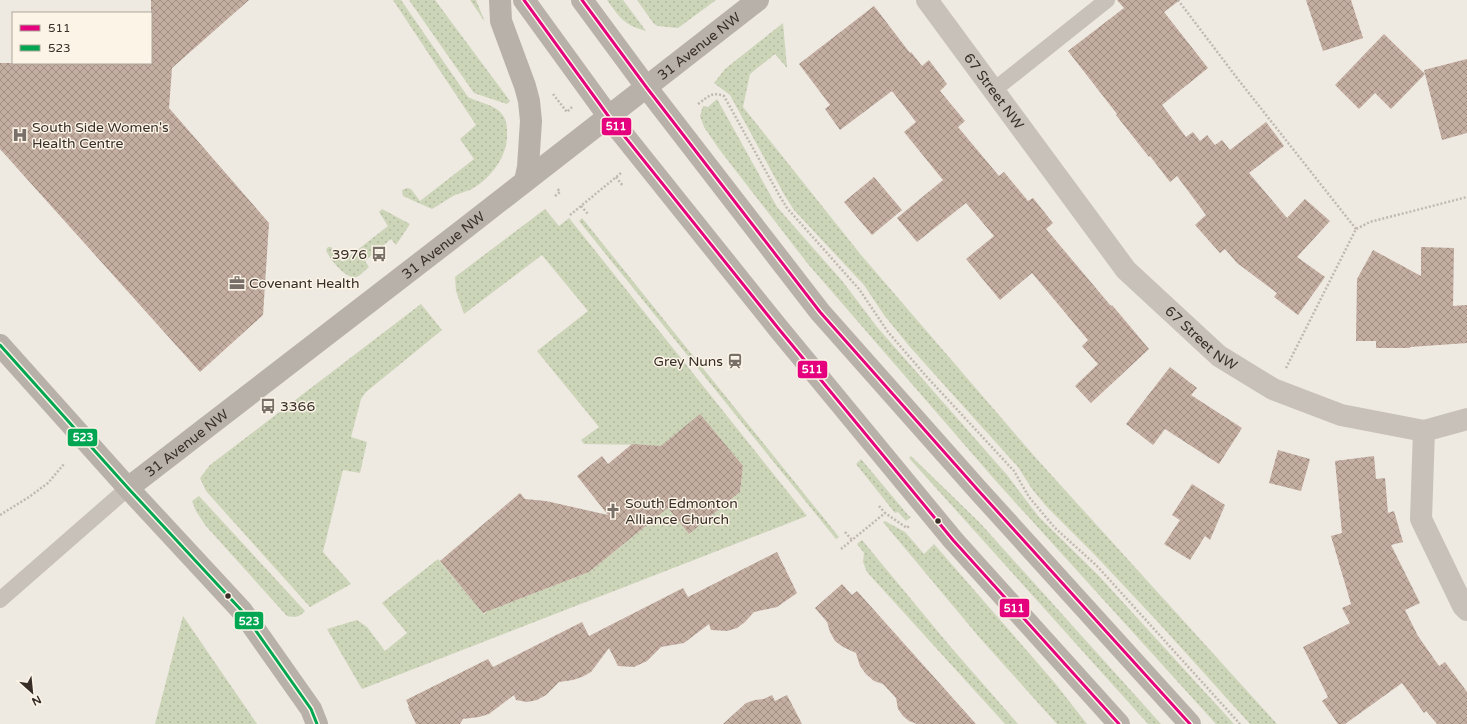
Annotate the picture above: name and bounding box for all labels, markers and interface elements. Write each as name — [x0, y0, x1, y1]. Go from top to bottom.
street label: 31 Avenue NW — [654, 9, 744, 84]
legend — [12, 12, 152, 64]
text: 511 — [48, 21, 71, 35]
text: 523 — [48, 41, 71, 55]
street label: 67 Street NW — [960, 50, 1027, 133]
line badge: 511 — [601, 117, 632, 136]
place label: South Side Women's Health Centre — [32, 119, 169, 152]
text: 511 — [606, 120, 626, 133]
hospital icon: South Side Women's Health Centre — [11, 126, 29, 144]
street label: 31 Avenue NW — [399, 208, 488, 283]
bus stop icon: 3976 — [370, 245, 388, 263]
place label: 3976 — [332, 246, 367, 263]
office icon: Covenant Health — [228, 274, 246, 292]
place label: Covenant Health — [249, 275, 359, 292]
street label: 67 Street NW — [1161, 302, 1240, 374]
station icon: Grey Nuns — [726, 352, 744, 370]
place label: Grey Nuns — [653, 353, 723, 370]
line badge: 511 — [797, 360, 828, 379]
text: 511 — [802, 363, 822, 376]
bus stop icon: 3366 — [259, 397, 277, 415]
place label: 3366 — [280, 398, 315, 415]
street label: 31 Avenue NW — [142, 406, 232, 481]
line badge: 523 — [67, 428, 98, 447]
text: 523 — [73, 431, 93, 444]
place label: South Edmonton Alliance Church — [625, 495, 738, 528]
church icon: South Edmonton Alliance Church — [604, 502, 622, 520]
unlabelled marker — [933, 516, 943, 526]
unlabelled marker — [223, 591, 233, 601]
line badge: 511 — [999, 598, 1030, 618]
text: 511 — [1004, 602, 1024, 615]
line badge: 523 — [234, 611, 264, 630]
text: 523 — [239, 615, 259, 628]
north arrow — [12, 672, 52, 712]
text: N — [29, 693, 43, 708]

